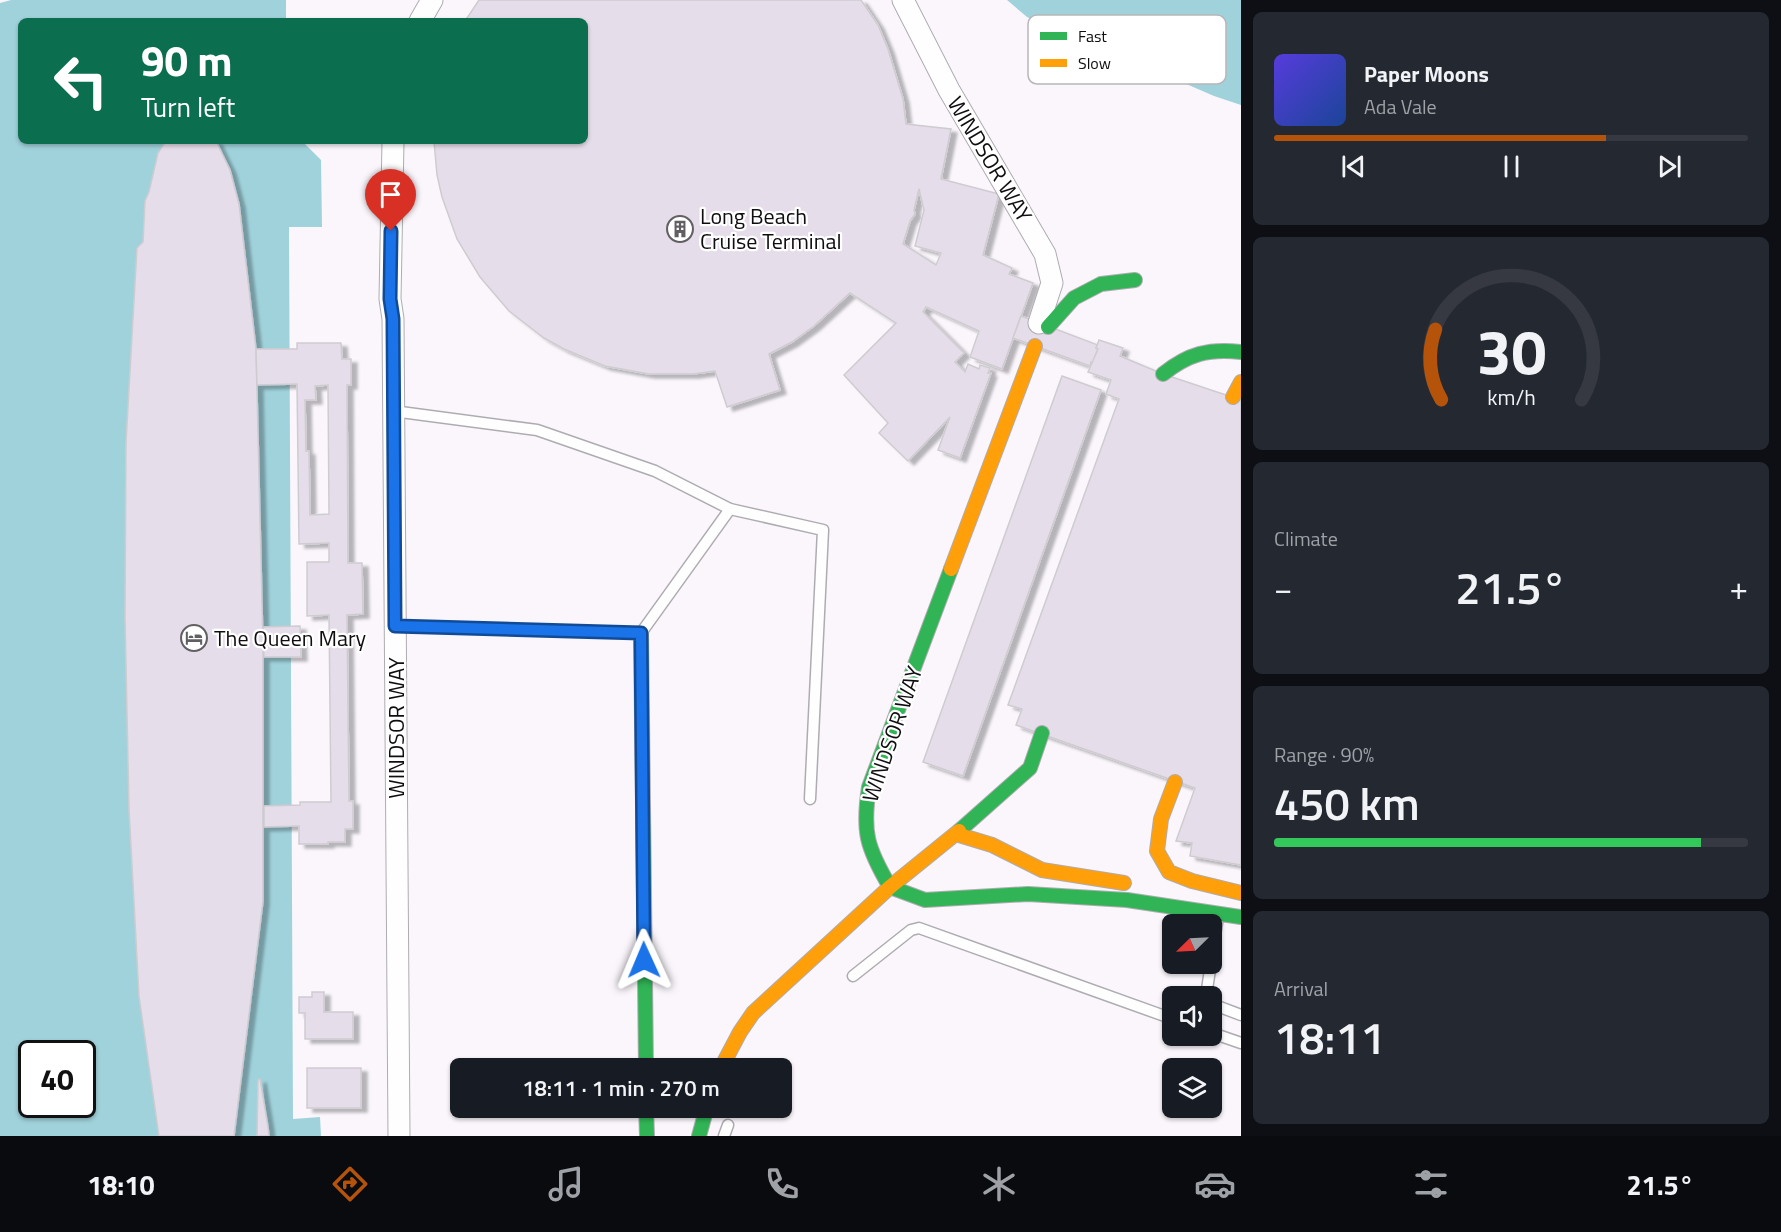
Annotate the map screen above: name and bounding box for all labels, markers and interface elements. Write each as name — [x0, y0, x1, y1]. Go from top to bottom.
legend — [1028, 15, 1226, 84]
text: Fast — [1078, 24, 1107, 48]
text: 90 m — [141, 28, 233, 92]
icon: left — [42, 42, 120, 120]
text: Slow — [1078, 51, 1111, 75]
text: Paper Moons — [1364, 57, 1489, 91]
text: Turn left — [141, 86, 235, 127]
street label: WINDSOR WAY — [939, 90, 1041, 229]
text: Ada Vale — [1364, 91, 1437, 122]
icon: previous — [1337, 150, 1370, 183]
icon: pause — [1495, 150, 1528, 183]
icon: next — [1653, 150, 1686, 183]
pin — [365, 169, 416, 231]
icon: arrive — [374, 178, 407, 211]
place label: Long Beach Cruise Terminal — [700, 199, 842, 258]
building icon: Long Beach Cruise Terminal — [665, 214, 695, 244]
text: 30 — [1476, 303, 1546, 398]
text: km/h — [1487, 382, 1535, 414]
text: Climate — [1274, 523, 1338, 554]
text: 21.5° — [1455, 553, 1567, 621]
text: − — [1274, 563, 1292, 613]
text: + — [1730, 563, 1748, 613]
place label: The Queen Mary — [214, 621, 367, 655]
hotel icon: The Queen Mary — [179, 623, 209, 653]
street label: WINDSOR WAY — [379, 657, 413, 799]
street label: WINDSOR WAY — [853, 661, 931, 807]
text: Range · 90% — [1274, 739, 1374, 770]
text: 450 km — [1274, 769, 1420, 837]
north arrow — [1162, 914, 1222, 974]
map controls — [1162, 914, 1222, 1118]
position arrow — [612, 928, 676, 992]
text: Arrival — [1274, 973, 1328, 1004]
button: sound — [1162, 986, 1222, 1046]
text: 18:11 — [1274, 1003, 1386, 1071]
speed limit sign: 40 — [18, 1040, 96, 1118]
button: layers — [1162, 1058, 1222, 1118]
text: 18:11 · 1 min · 270 m — [522, 1071, 720, 1105]
icon: directions — [329, 1163, 371, 1205]
icon: music — [545, 1163, 587, 1205]
icon: phone — [761, 1163, 803, 1205]
icon: climate — [978, 1163, 1020, 1205]
icon: car — [1194, 1163, 1236, 1205]
icon: filters — [1410, 1163, 1452, 1205]
text: 18:10 — [87, 1164, 155, 1205]
text: 21.5° — [1626, 1164, 1694, 1205]

